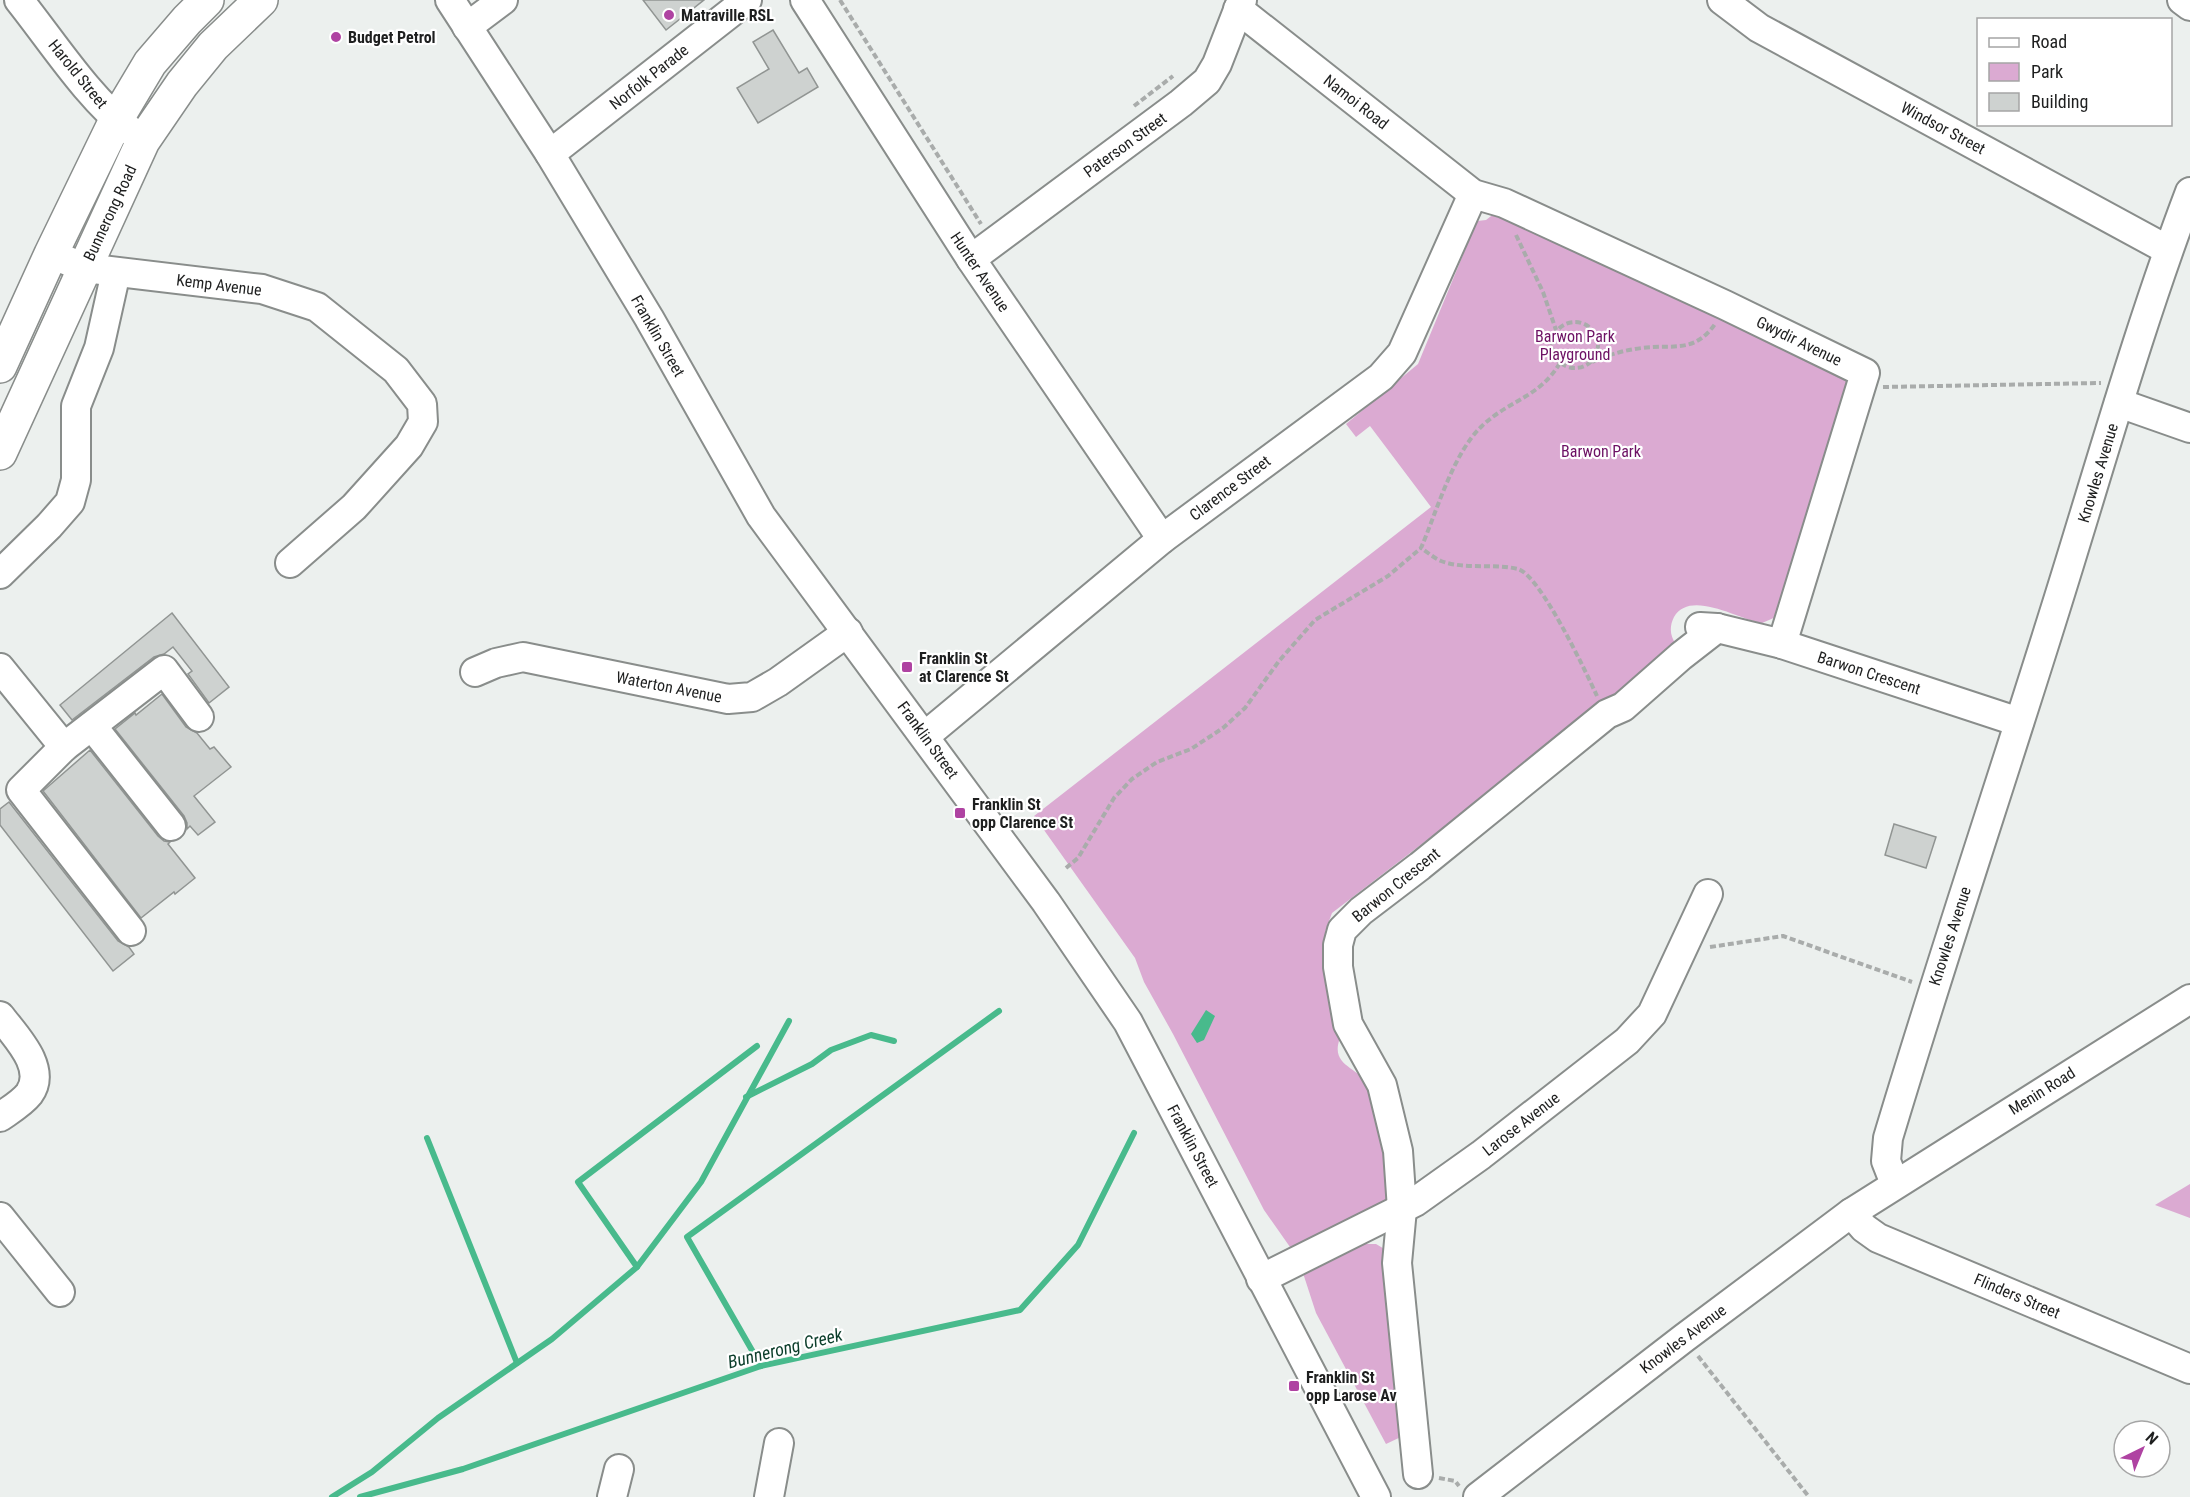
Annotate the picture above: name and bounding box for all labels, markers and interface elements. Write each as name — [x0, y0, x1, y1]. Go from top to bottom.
place label: Matraville RSL — [681, 6, 774, 25]
marker: Matraville RSL — [662, 8, 676, 22]
legend — [1977, 18, 2172, 126]
place label: Budget Petrol — [348, 28, 436, 47]
marker: Budget Petrol — [329, 30, 343, 44]
text: Road — [2031, 31, 2067, 52]
street label: Harold Street — [44, 36, 112, 112]
street label: Norfolk Parade — [606, 40, 692, 114]
text: Park — [2031, 61, 2063, 82]
street label: Namoi Road — [1320, 71, 1392, 133]
text: Building — [2031, 91, 2088, 112]
street label: Windsor Street — [1898, 98, 1989, 158]
street label: Paterson Street — [1080, 108, 1170, 181]
street label: Bunnerong Road — [79, 162, 141, 264]
street label: Hunter Avenue — [946, 228, 1014, 316]
street label: Kemp Avenue — [175, 270, 263, 300]
street label: Franklin Street — [627, 292, 689, 380]
street label: Gwydir Avenue — [1753, 312, 1845, 370]
park label: Barwon Park Playground — [1535, 327, 1616, 364]
street label: Knowles Avenue — [2074, 421, 2122, 525]
park label: Barwon Park — [1561, 442, 1642, 461]
street label: Clarence Street — [1186, 451, 1274, 525]
street label: Barwon Crescent — [1815, 647, 1923, 699]
place label: Franklin St at Clarence St — [919, 649, 1009, 686]
marker: Franklin St at Clarence St — [900, 660, 914, 674]
street label: Waterton Avenue — [615, 667, 723, 707]
street label: Franklin Street — [894, 698, 963, 783]
place label: Franklin St opp Clarence St — [972, 795, 1073, 832]
marker: Franklin St opp Clarence St — [953, 806, 967, 820]
street label: Barwon Crescent — [1348, 844, 1444, 926]
street label: Knowles Avenue — [1925, 884, 1975, 988]
street label: Menin Road — [2005, 1063, 2079, 1119]
street label: Larose Avenue — [1479, 1088, 1563, 1160]
street label: Franklin Street — [1163, 1101, 1223, 1191]
street label: Flinders Street — [1971, 1269, 2063, 1323]
street label: Knowles Avenue — [1636, 1300, 1730, 1378]
water label: Bunnerong Creek — [726, 1323, 846, 1372]
place label: Franklin St opp Larose Av — [1306, 1368, 1397, 1405]
marker: Franklin St opp Larose Av — [1287, 1379, 1301, 1393]
north arrow — [2112, 1419, 2172, 1479]
text: N — [2142, 1428, 2162, 1449]

